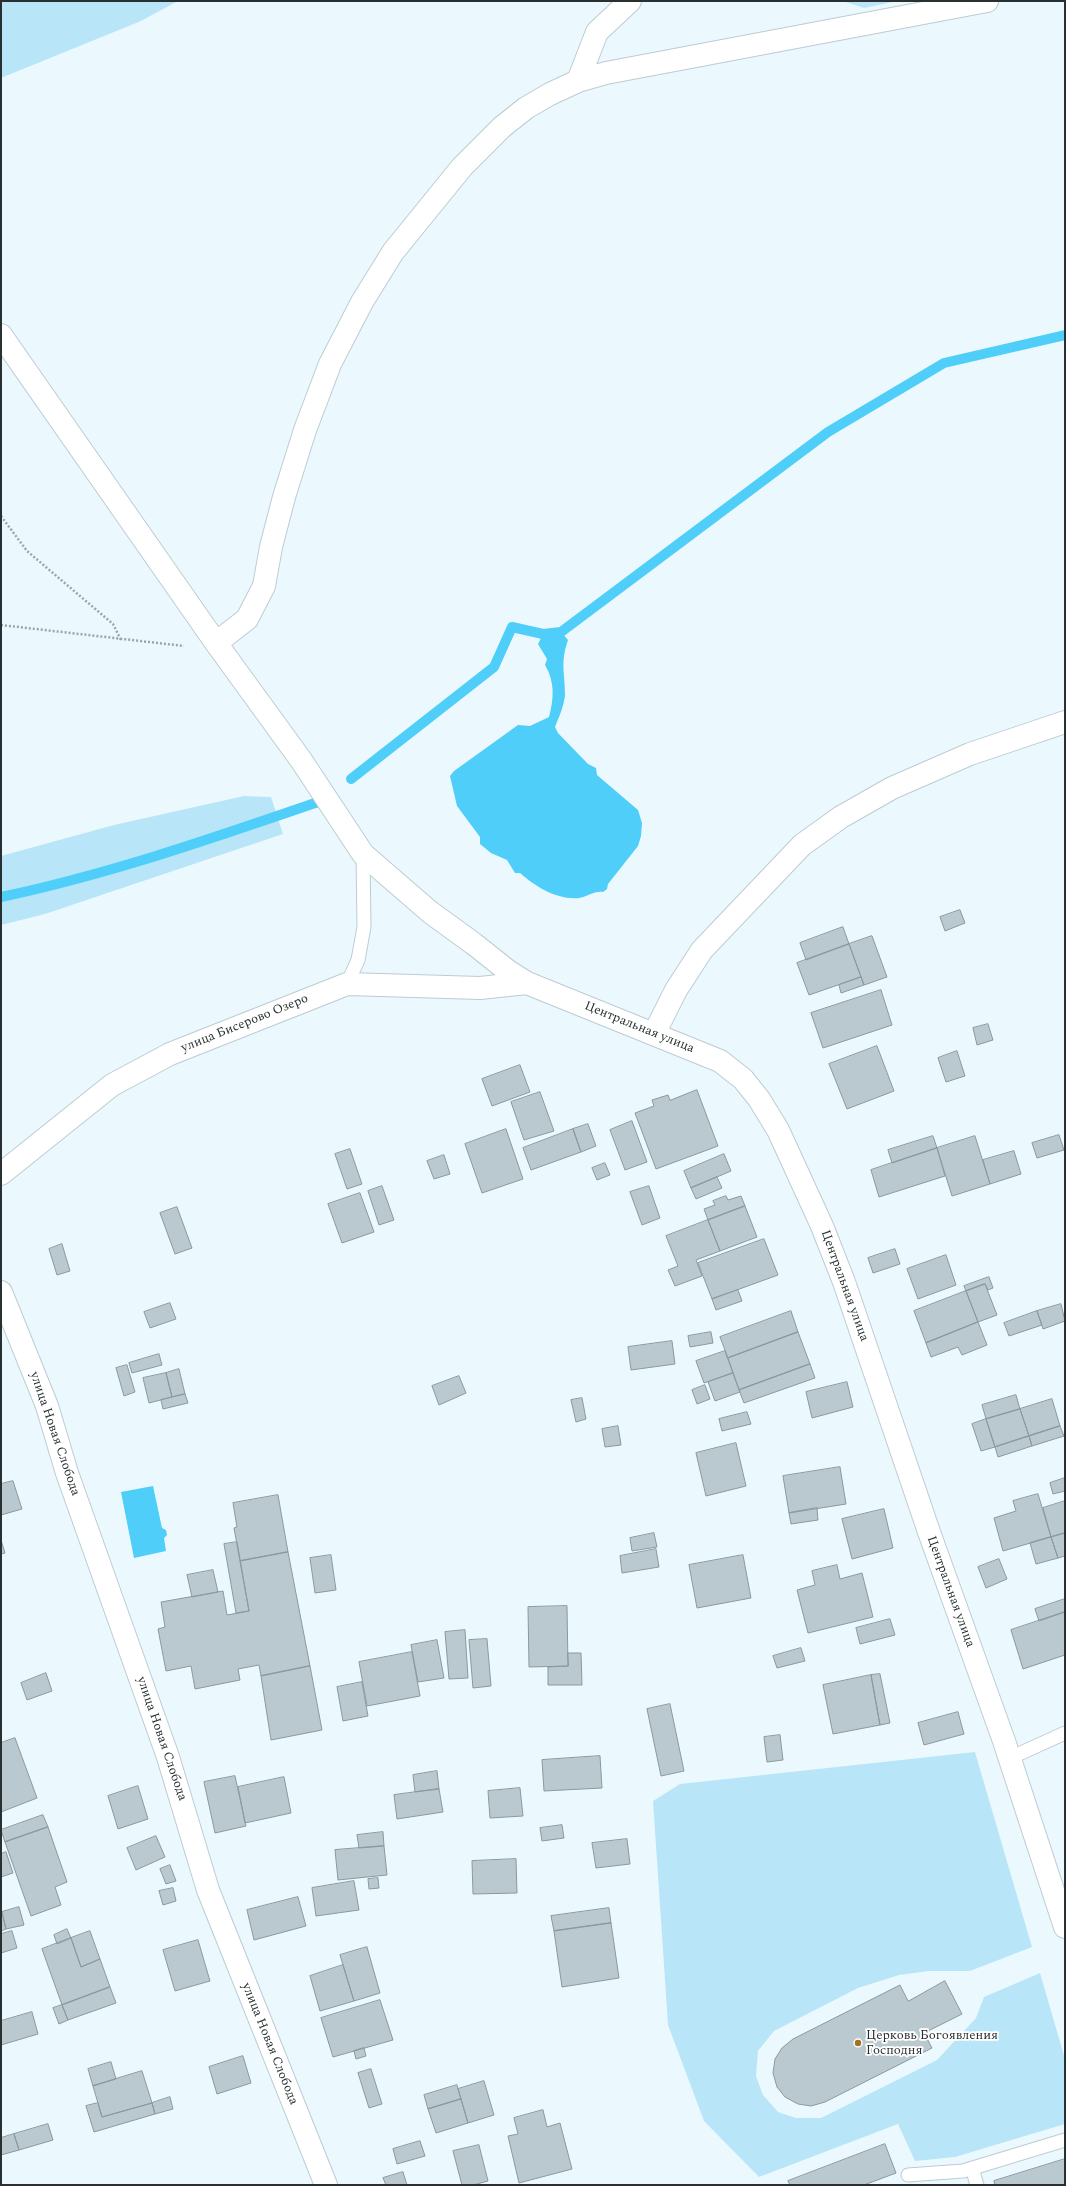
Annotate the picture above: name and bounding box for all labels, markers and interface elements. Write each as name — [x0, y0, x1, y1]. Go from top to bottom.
street label: улица Бисерово Озеро — [179, 991, 311, 1057]
street label: Центральная улица — [582, 999, 696, 1057]
street label: Центральная улица — [817, 1228, 871, 1344]
street label: улица Новая Слобода — [25, 1370, 83, 1498]
street label: Центральная улица — [923, 1534, 977, 1650]
street label: улица Новая Слобода — [132, 1675, 190, 1803]
street label: улица Новая Слобода — [237, 1981, 301, 2107]
place label: Церковь Богоявления Господня — [866, 2028, 998, 2059]
marker: Церковь Богоявления Господня — [853, 2038, 863, 2048]

